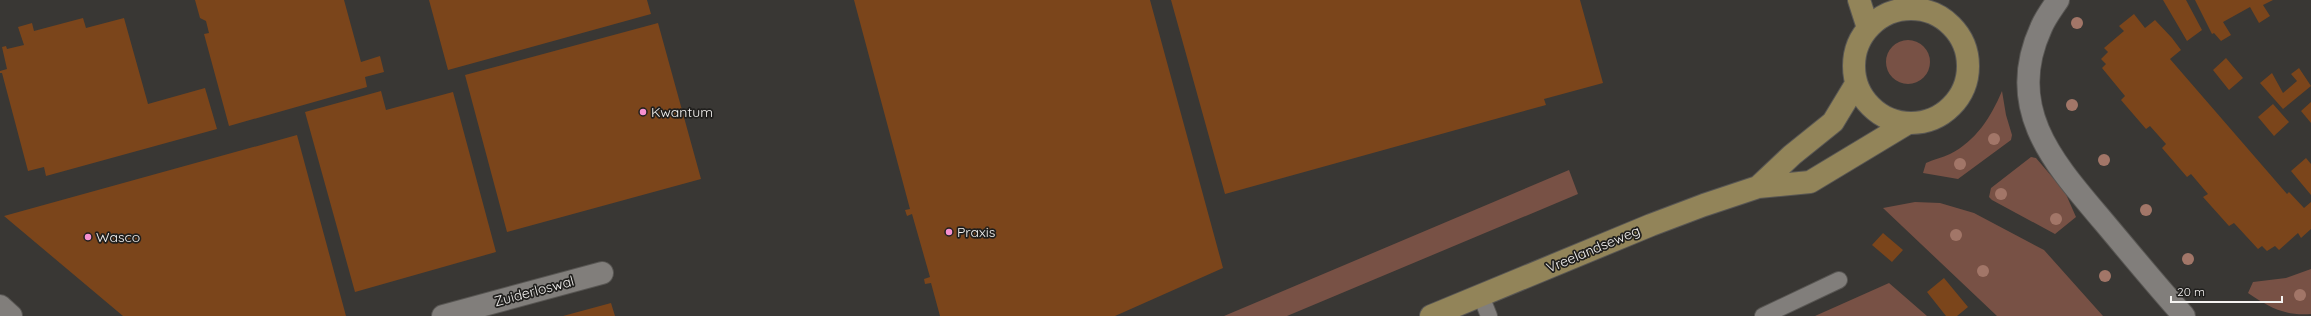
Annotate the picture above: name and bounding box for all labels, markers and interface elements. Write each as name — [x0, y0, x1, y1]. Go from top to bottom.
place label: Kwantum — [651, 103, 713, 121]
marker: Kwantum — [638, 107, 648, 117]
street label: Vreelandseweg — [1544, 221, 1642, 277]
place label: Praxis — [957, 223, 995, 241]
marker: Praxis — [944, 227, 954, 237]
place label: Wasco — [96, 228, 140, 246]
marker: Wasco — [83, 232, 93, 242]
street label: Zuiderloswal — [492, 272, 576, 310]
scale bar — [2171, 278, 2282, 304]
text: 20 m — [2177, 284, 2205, 299]

